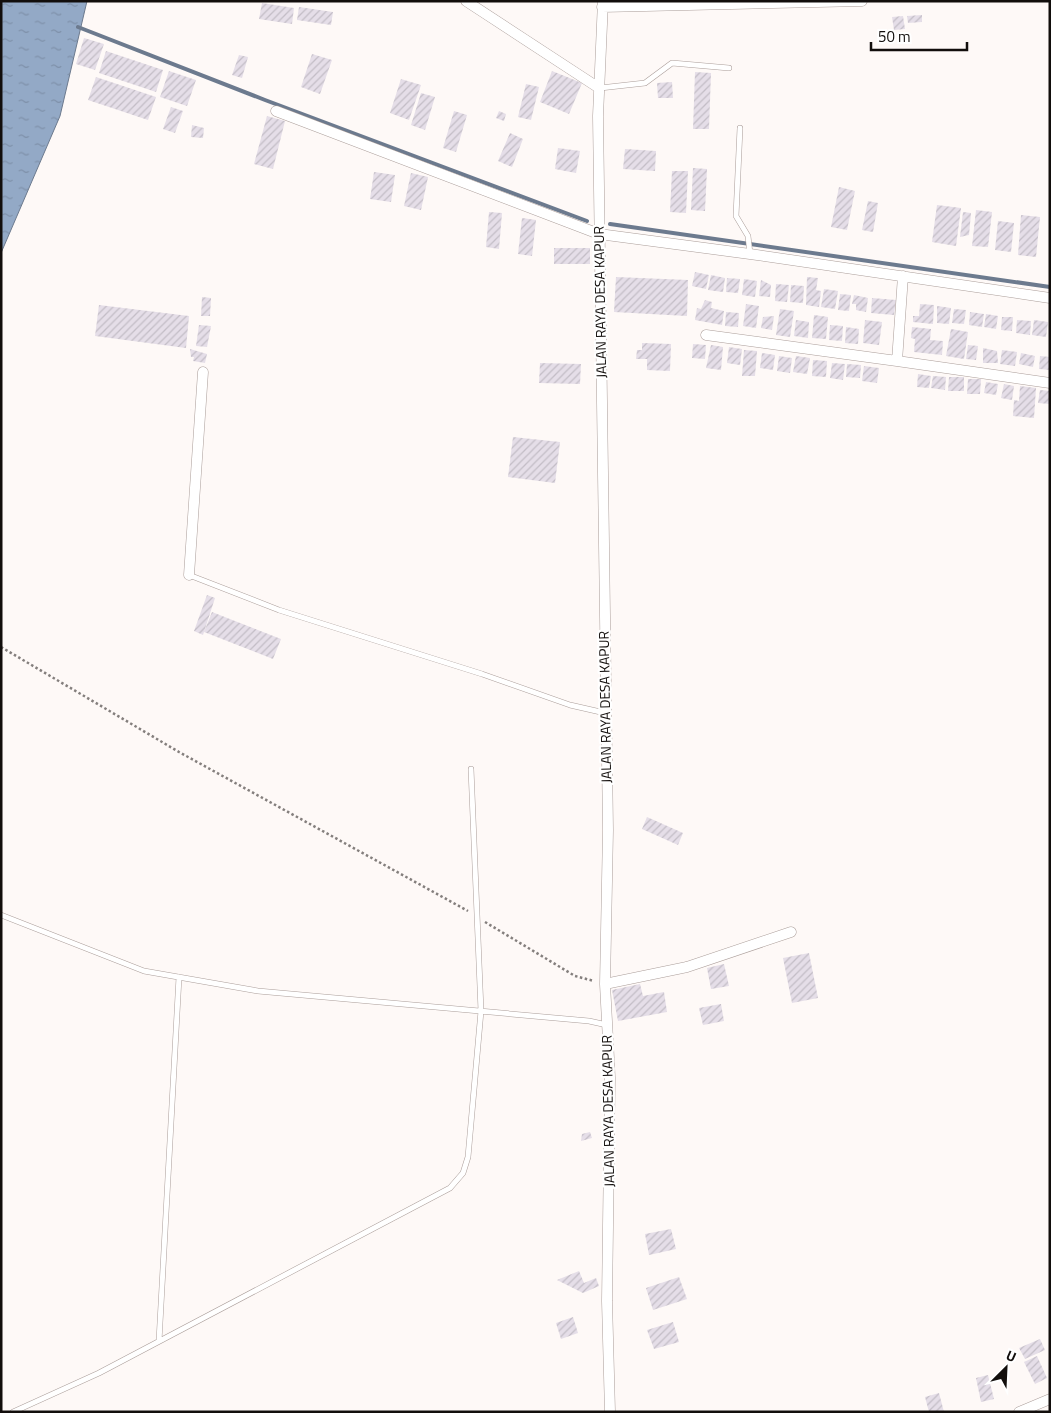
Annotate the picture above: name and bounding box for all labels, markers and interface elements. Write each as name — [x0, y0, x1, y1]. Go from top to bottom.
scale bar — [871, 20, 967, 52]
text: 50 m — [878, 25, 911, 48]
street label: JALAN RAYA DESA KAPUR — [588, 226, 611, 378]
street label: JALAN RAYA DESA KAPUR — [593, 631, 616, 783]
street label: JALAN RAYA DESA KAPUR — [596, 1035, 619, 1187]
north arrow — [981, 1343, 1031, 1393]
text: U — [1003, 1344, 1020, 1367]

